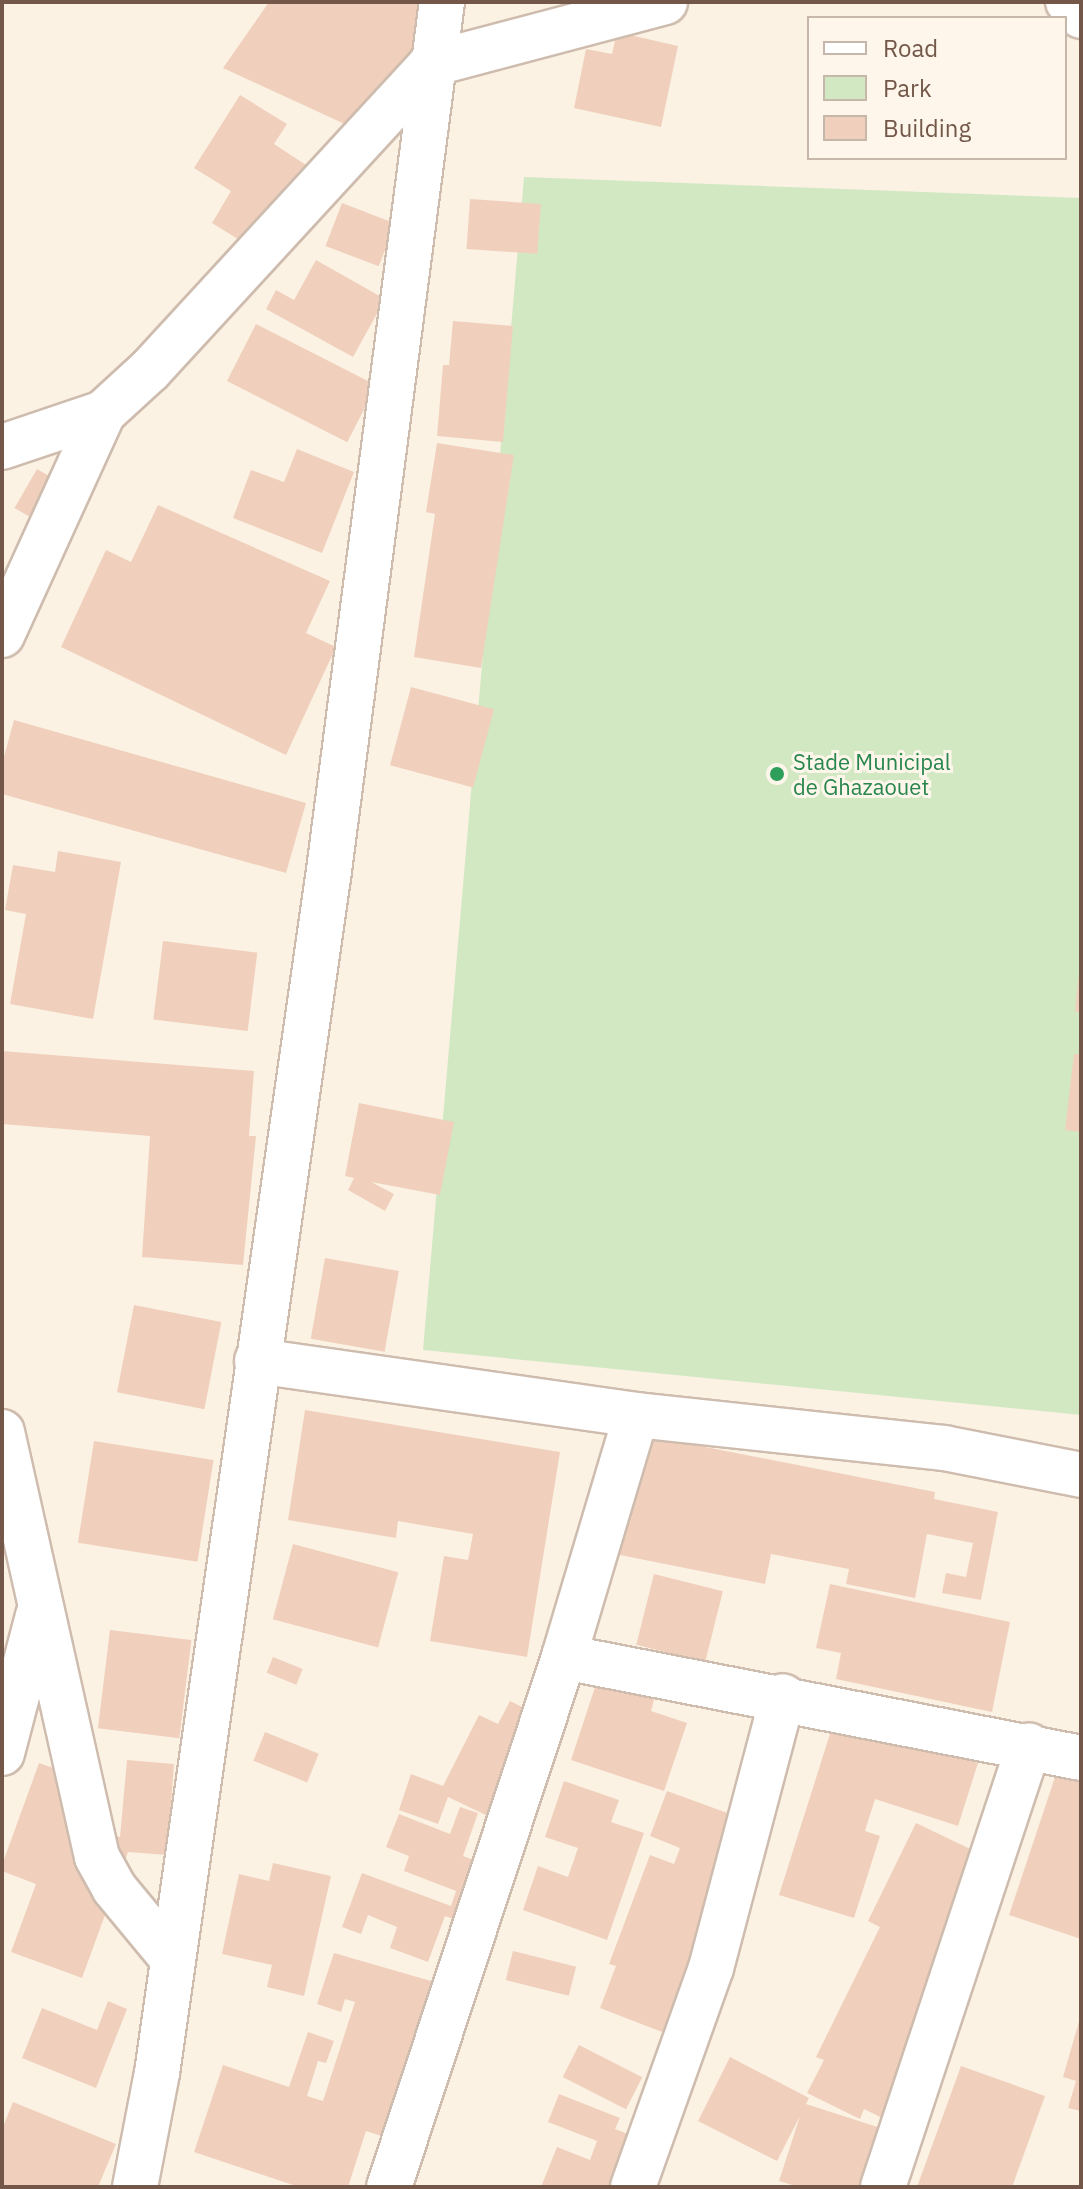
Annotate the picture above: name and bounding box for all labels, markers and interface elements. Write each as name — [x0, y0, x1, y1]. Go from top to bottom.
legend — [807, 16, 1067, 160]
text: Road — [883, 32, 938, 64]
text: Park — [883, 72, 932, 104]
text: Building — [883, 112, 971, 144]
place label: Stade Municipal de Ghazaouet — [793, 748, 951, 800]
marker: Stade Municipal de Ghazaouet — [768, 765, 786, 783]

